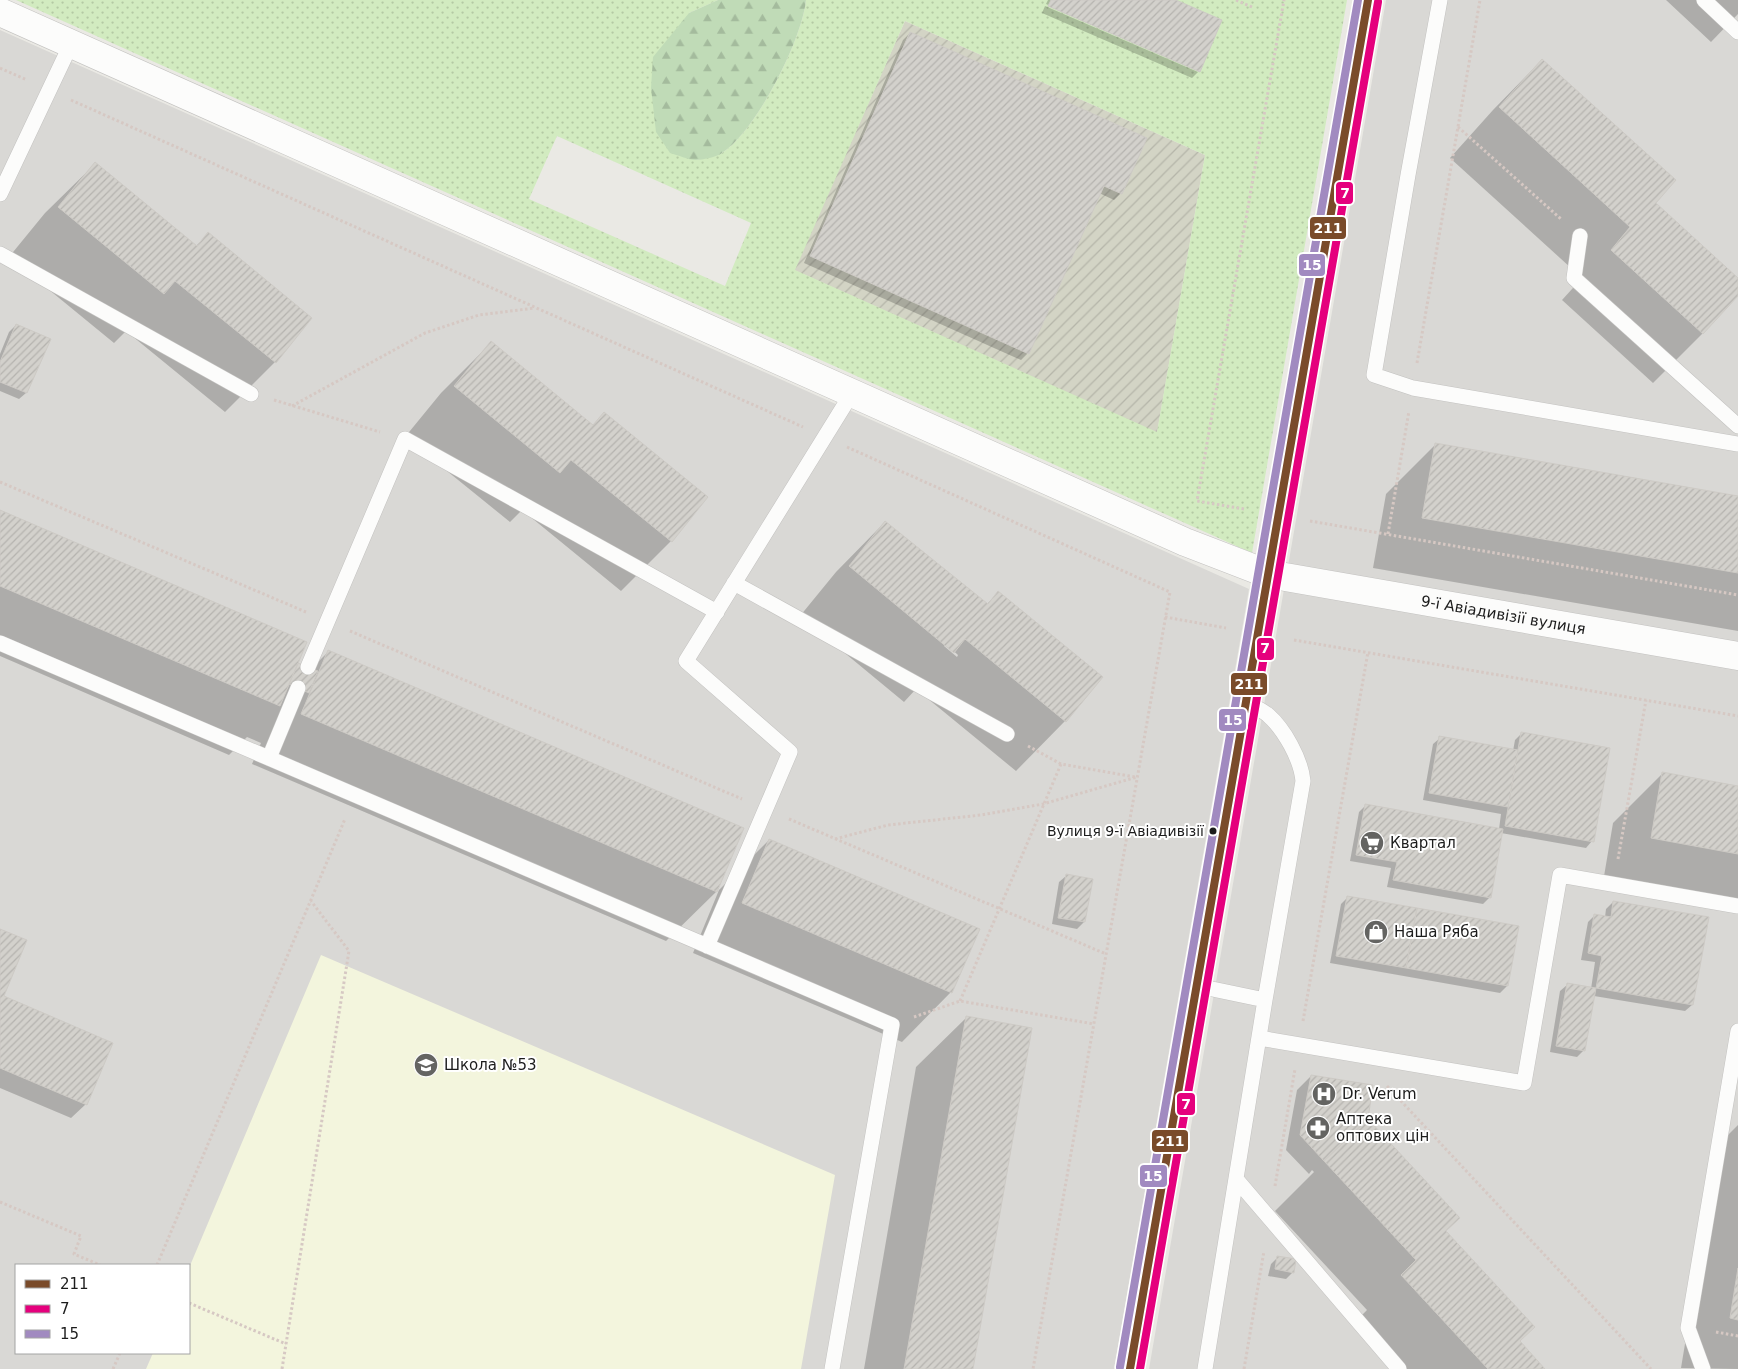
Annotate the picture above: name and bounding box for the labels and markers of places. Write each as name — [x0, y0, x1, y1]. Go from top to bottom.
place label: Вулиця 9-ї Авіадивізії — [1047, 823, 1204, 839]
marker: Вулиця 9-ї Авіадивізії — [1208, 826, 1218, 836]
supermarket icon: Квартал — [1359, 830, 1385, 856]
place label: Квартал — [1390, 834, 1456, 852]
shop icon: Наша Ряба — [1363, 919, 1389, 945]
place label: Наша Ряба — [1394, 923, 1479, 941]
school or university icon: Школа №53 — [413, 1052, 439, 1078]
place label: Школа №53 — [444, 1056, 537, 1074]
hospital icon: Dr. Verum — [1311, 1081, 1337, 1107]
place label: Dr. Verum — [1342, 1085, 1417, 1103]
place label: Аптека оптових цін — [1336, 1110, 1429, 1145]
pharmacy icon: Аптека оптових цін — [1305, 1115, 1331, 1141]

